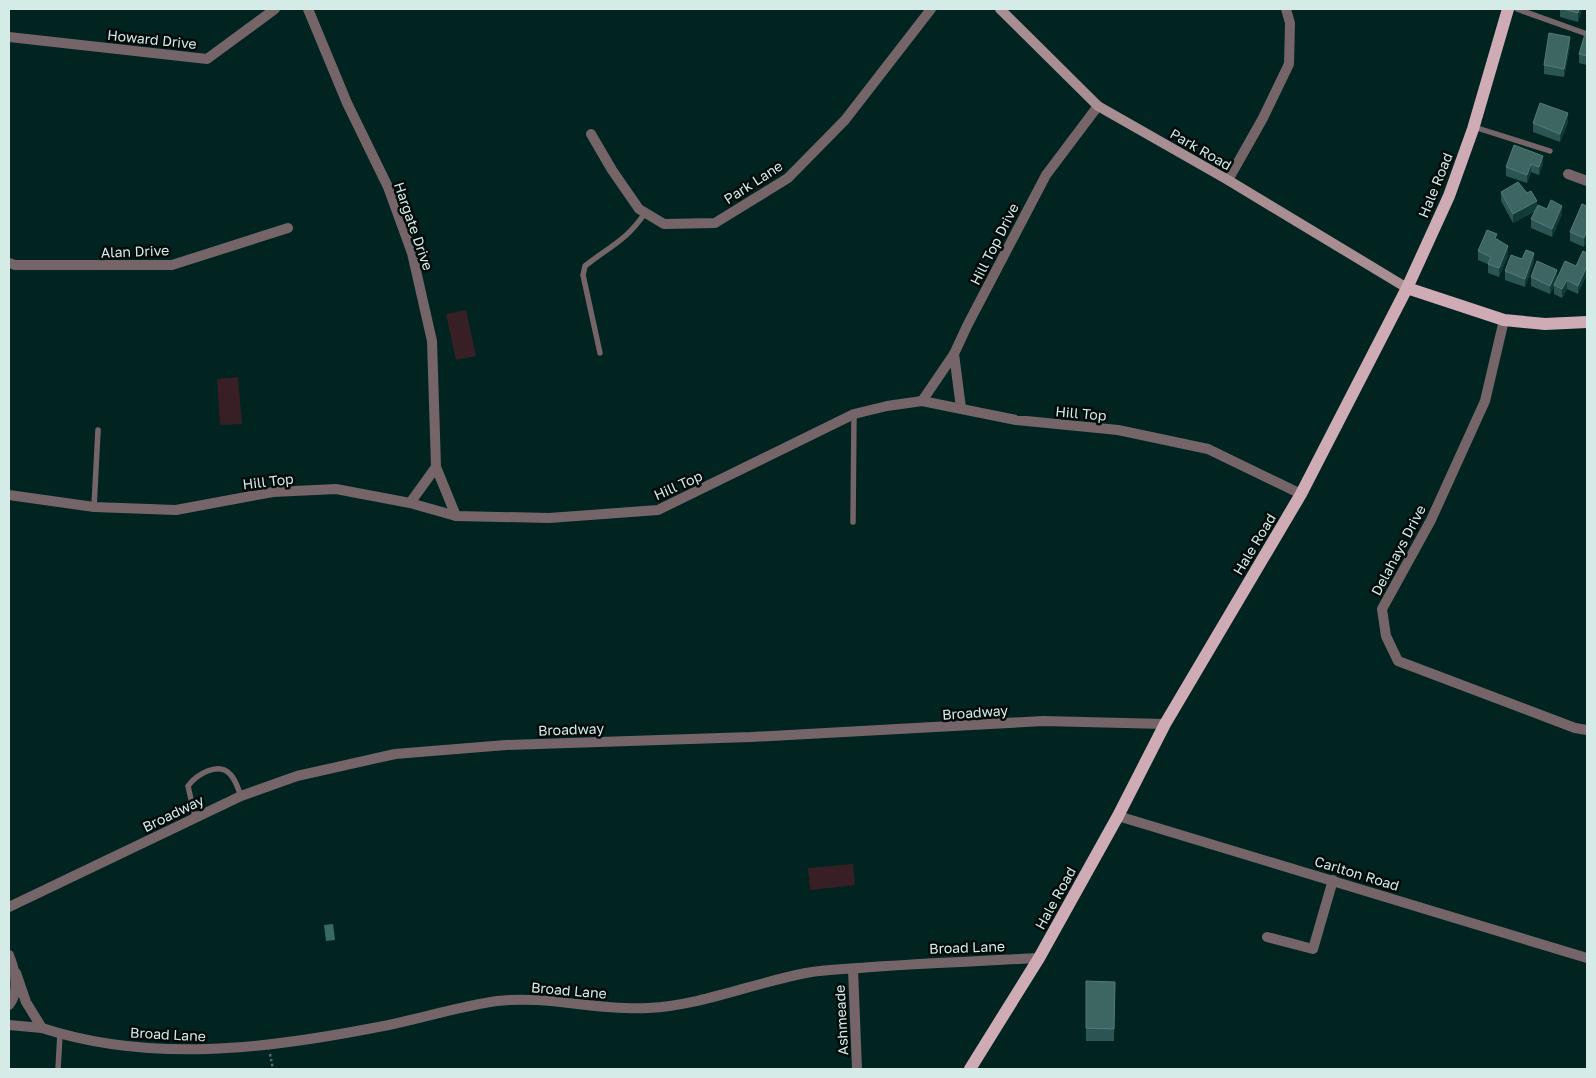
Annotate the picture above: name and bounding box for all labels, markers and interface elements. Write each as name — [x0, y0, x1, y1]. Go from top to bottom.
street label: Howard Drive — [106, 26, 198, 52]
street label: Park Road — [1167, 125, 1235, 173]
street label: Hale Road — [1414, 150, 1456, 220]
street label: Park Lane — [720, 157, 786, 207]
street label: Hargate Drive — [391, 180, 437, 272]
street label: Hill Top Drive — [966, 200, 1022, 288]
street label: Alan Drive — [101, 241, 169, 261]
street label: Hill Top — [1055, 402, 1107, 424]
street label: Hill Top — [651, 467, 705, 503]
street label: Hill Top — [242, 469, 294, 493]
street label: Delahays Drive — [1367, 502, 1429, 598]
street label: Hale Road — [1229, 510, 1279, 578]
street label: Broadway — [941, 701, 1009, 723]
street label: Broadway — [538, 719, 605, 739]
street label: Broadway — [140, 791, 207, 835]
street label: Carlton Road — [1313, 852, 1401, 894]
street label: Hale Road — [1031, 864, 1079, 932]
street label: Broad Lane — [929, 937, 1005, 957]
street label: Broad Lane — [530, 978, 608, 1002]
street label: Ashmeade — [831, 984, 851, 1056]
street label: Broad Lane — [130, 1024, 206, 1044]

